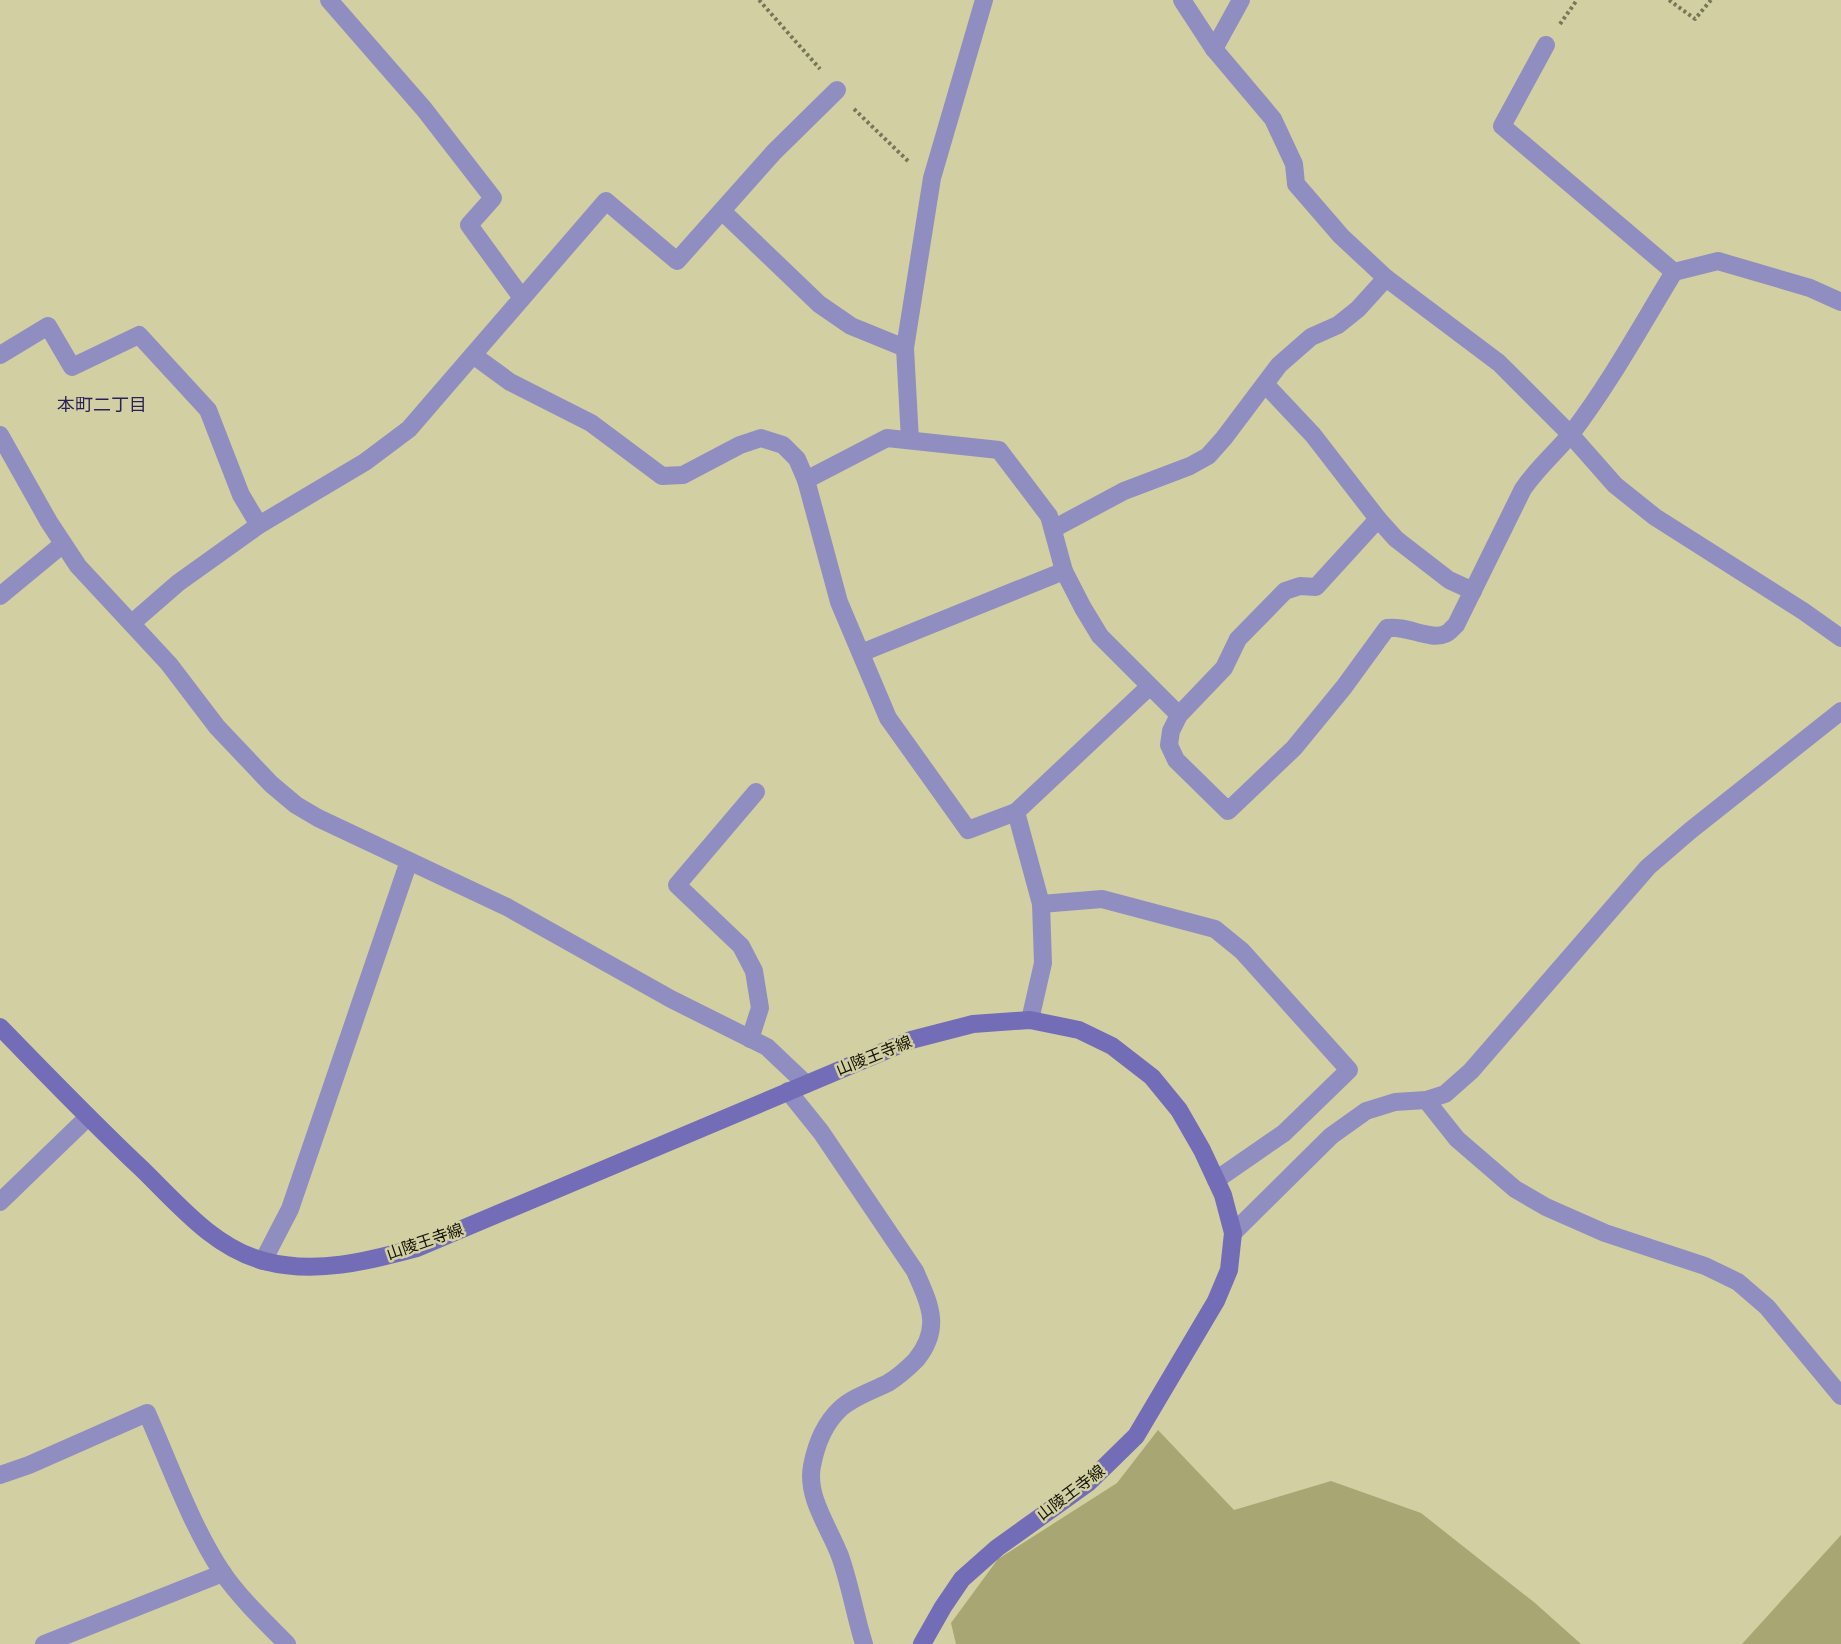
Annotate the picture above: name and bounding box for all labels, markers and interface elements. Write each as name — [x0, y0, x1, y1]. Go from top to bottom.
district label: 本町二丁目 — [57, 393, 147, 417]
street label: 山陵王寺線 — [833, 1031, 915, 1081]
street label: 山陵王寺線 — [384, 1219, 466, 1265]
street label: 山陵王寺線 — [1032, 1460, 1110, 1526]

